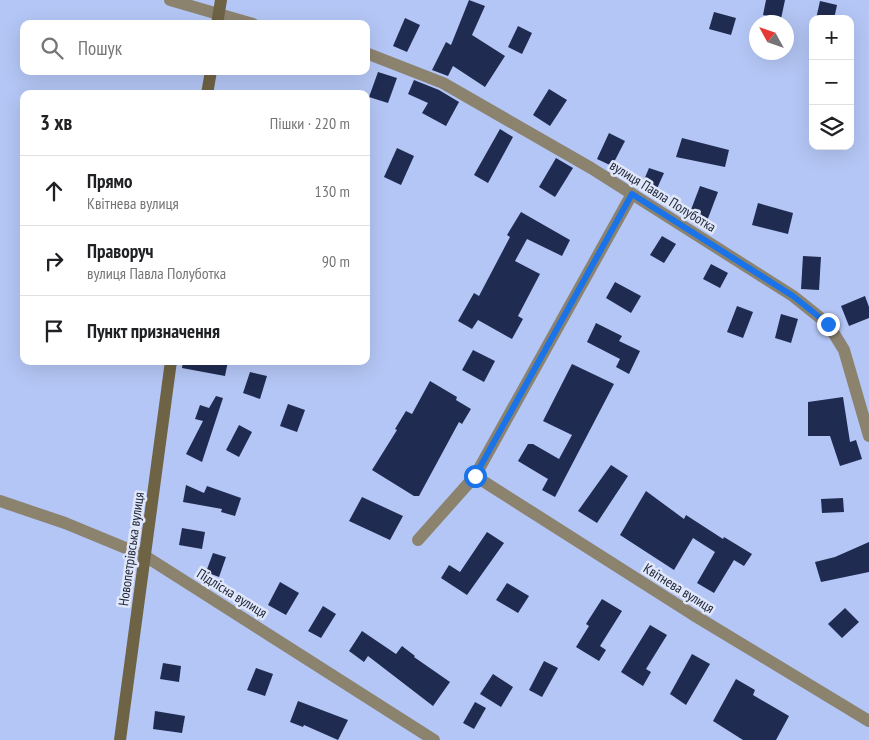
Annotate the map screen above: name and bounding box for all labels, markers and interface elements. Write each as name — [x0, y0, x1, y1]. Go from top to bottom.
north arrow — [749, 15, 794, 60]
map controls — [809, 15, 854, 150]
button: + — [809, 15, 854, 60]
search box — [20, 20, 370, 75]
icon: search — [38, 34, 66, 62]
text: Пошук — [78, 36, 122, 60]
button: − — [809, 60, 854, 105]
button: layers — [809, 105, 854, 150]
text: 3 хв — [40, 109, 72, 136]
text: Пішки · 220 m — [270, 113, 350, 133]
street label: вулиця Павла Полуботка — [607, 156, 719, 236]
text: Прямо — [87, 169, 132, 193]
icon: ahead — [40, 177, 68, 205]
text: 130 m — [315, 181, 350, 201]
text: Квітнева вулиця — [87, 193, 179, 213]
text: Праворуч — [87, 239, 154, 263]
icon: right — [40, 247, 68, 275]
text: 90 m — [322, 251, 350, 271]
text: вулиця Павла Полуботка — [87, 263, 226, 283]
route end — [817, 313, 840, 336]
icon: arrive — [40, 317, 68, 345]
text: Пункт призначення — [87, 319, 220, 343]
route start — [464, 465, 487, 488]
street label: Новопетрівська вулиця — [114, 491, 148, 607]
street label: Квітнева вулиця — [640, 559, 718, 617]
street label: Підлісна вулиця — [194, 564, 270, 622]

